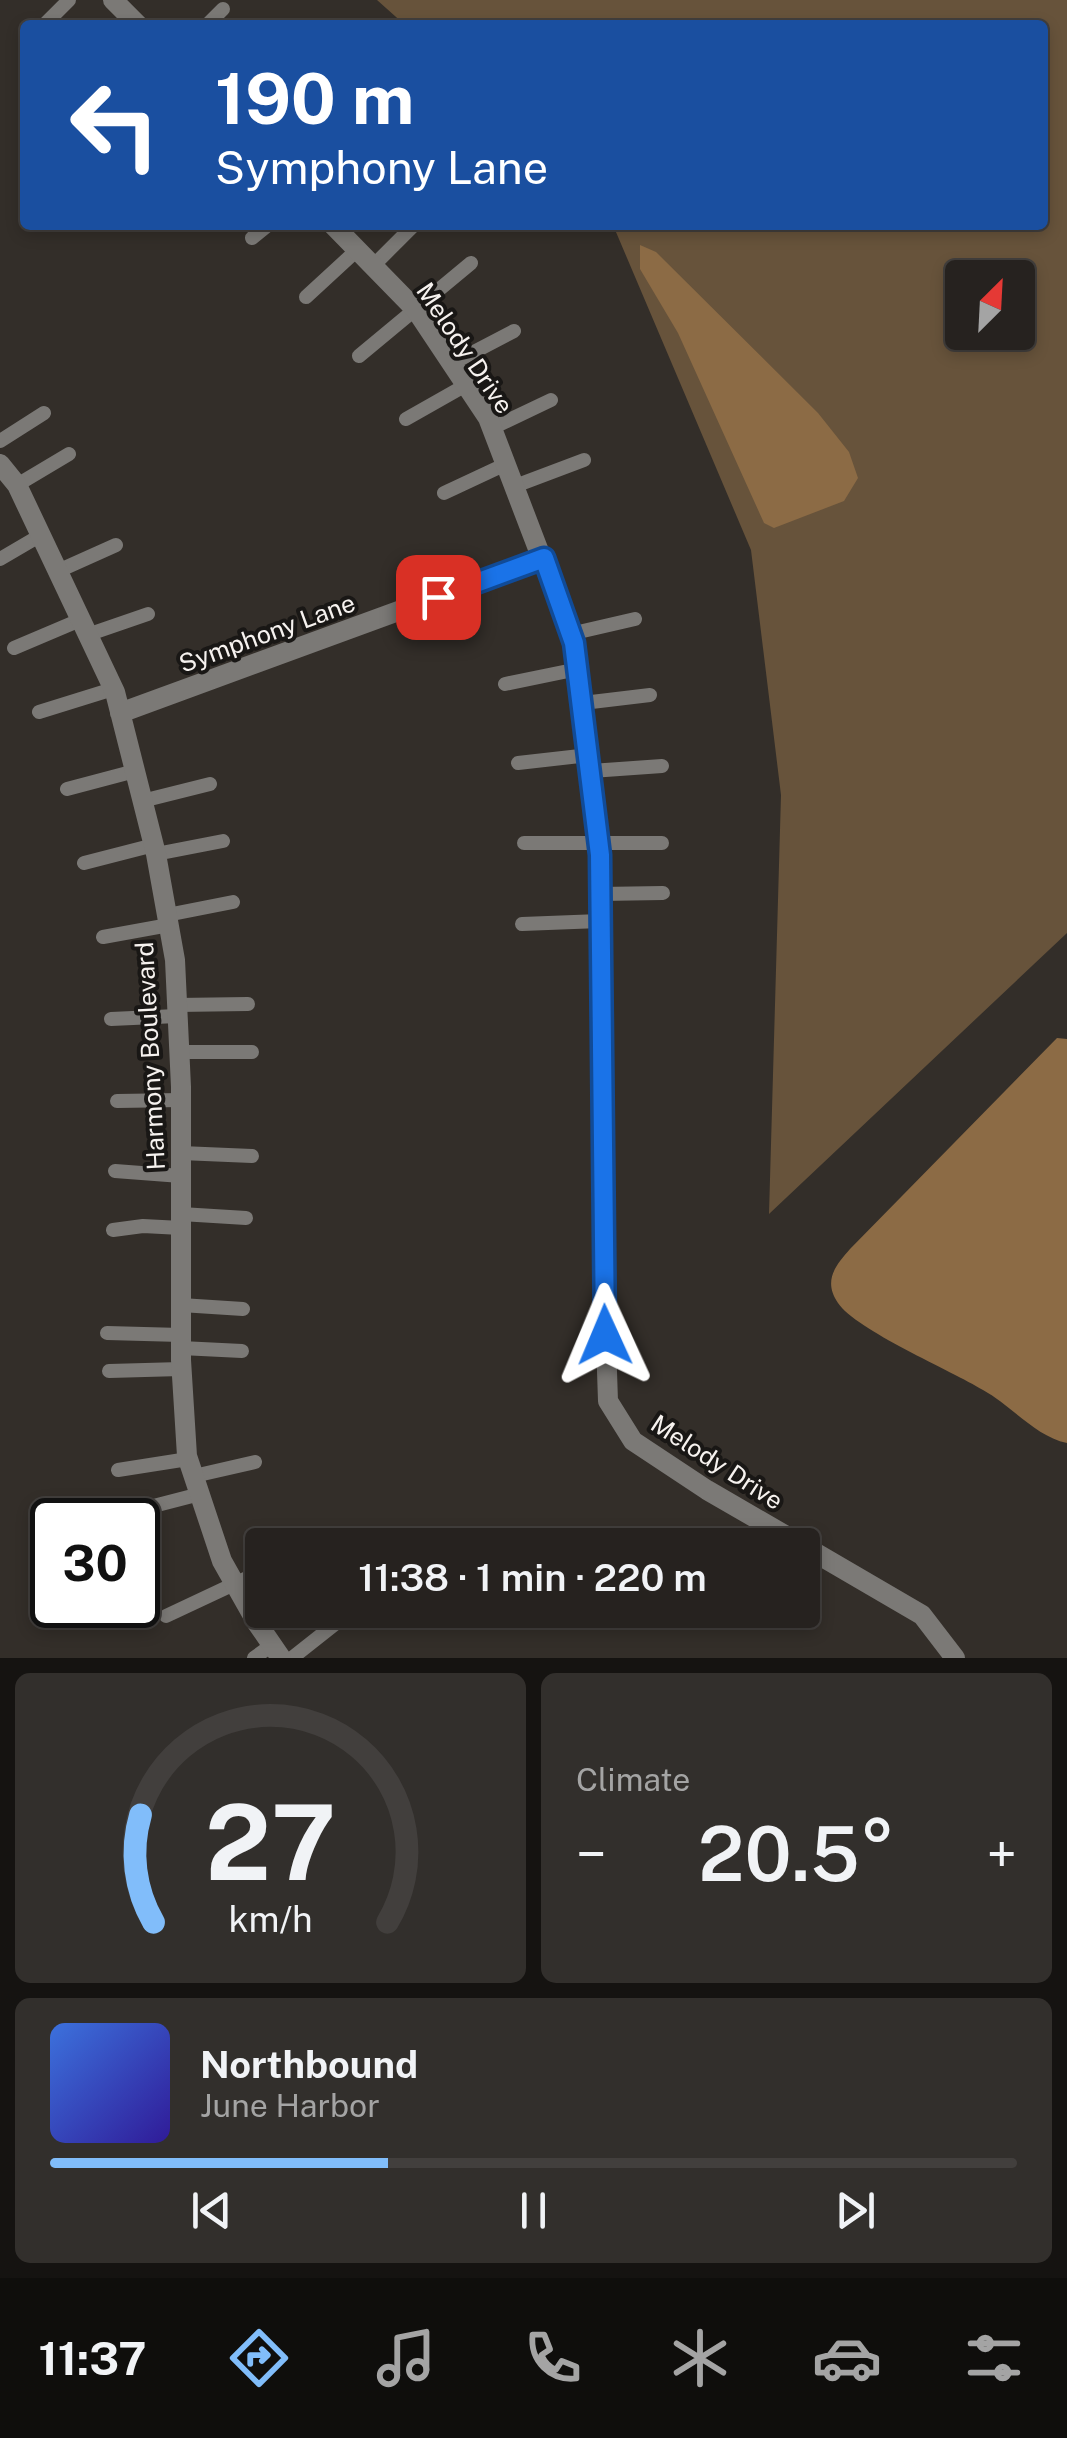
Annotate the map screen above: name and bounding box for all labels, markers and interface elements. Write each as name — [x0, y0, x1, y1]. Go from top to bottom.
text: 190 m — [215, 57, 414, 140]
icon: left — [50, 60, 180, 190]
text: Symphony Lane — [215, 141, 548, 194]
north arrow — [945, 260, 1035, 350]
map controls — [945, 260, 1035, 350]
street label: Melody Drive — [410, 277, 520, 419]
pin — [396, 555, 481, 640]
icon: arrive — [411, 570, 466, 625]
street label: Symphony Lane — [175, 587, 359, 679]
street label: Harmony Boulevard — [129, 941, 171, 1171]
position arrow — [553, 1283, 657, 1387]
street label: Melody Drive — [645, 1408, 789, 1516]
speed limit sign: 30 — [30, 1498, 160, 1628]
text: 11:38 · 1 min · 220 m — [358, 1555, 707, 1600]
text: Climate — [576, 1761, 690, 1798]
text: 27 — [205, 1781, 336, 1903]
text: 20.5° — [698, 1810, 895, 1898]
text: − — [576, 1822, 607, 1886]
text: + — [987, 1822, 1017, 1886]
text: km/h — [228, 1898, 313, 1940]
text: Northbound — [200, 2042, 418, 2087]
text: June Harbor — [200, 2087, 380, 2124]
icon: previous — [184, 2183, 239, 2238]
icon: pause — [506, 2183, 561, 2238]
icon: next — [828, 2183, 883, 2238]
icon: directions — [224, 2323, 294, 2393]
icon: music — [371, 2323, 441, 2393]
icon: phone — [518, 2323, 588, 2393]
icon: climate — [665, 2323, 735, 2393]
icon: car — [812, 2323, 882, 2393]
icon: filters — [959, 2323, 1029, 2393]
text: 11:37 — [39, 2332, 147, 2385]

